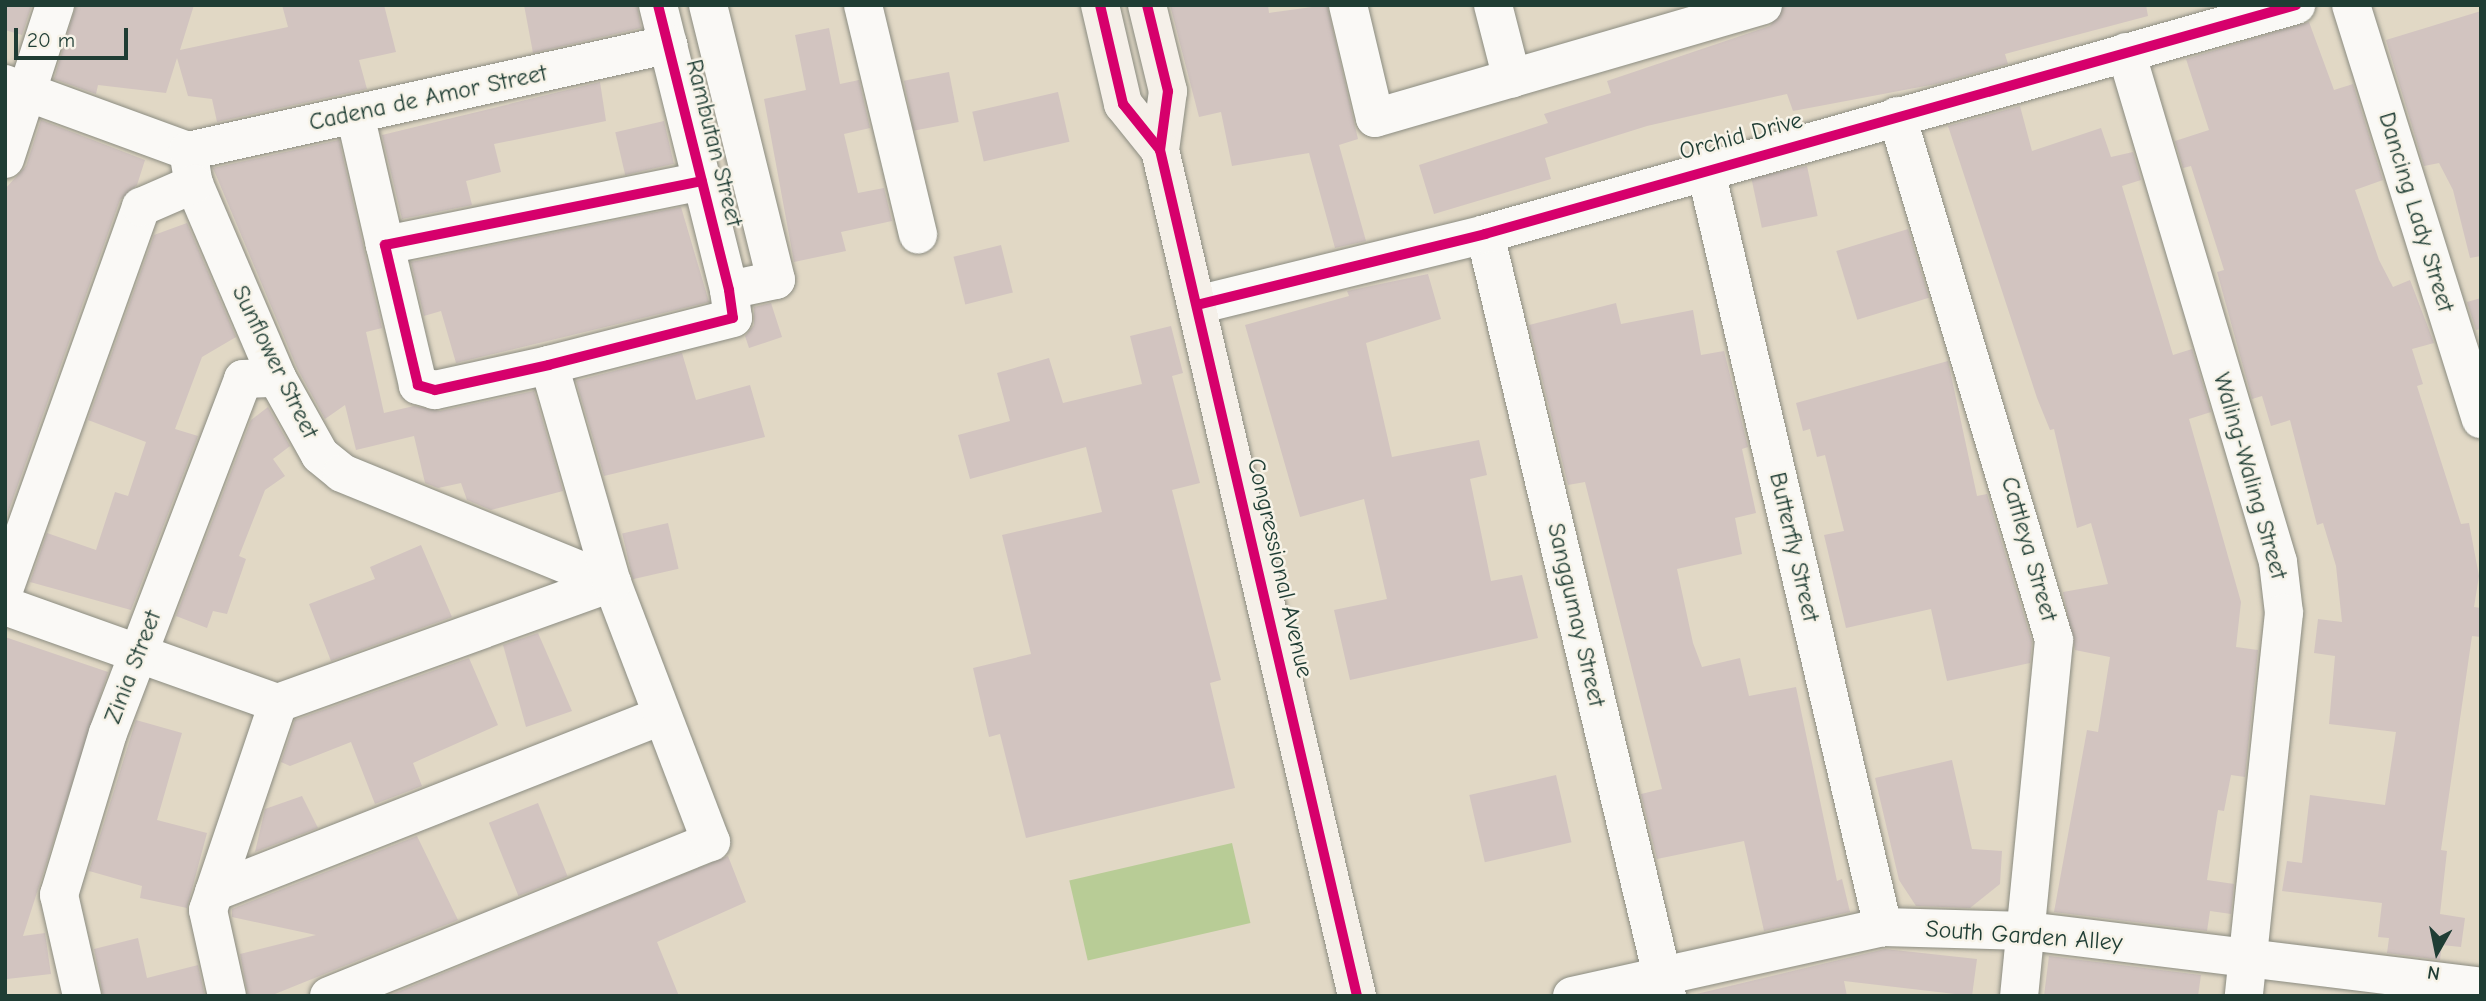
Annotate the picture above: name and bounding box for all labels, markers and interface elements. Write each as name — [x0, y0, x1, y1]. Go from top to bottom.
scale bar — [18, 14, 131, 58]
text: 20 m — [27, 28, 75, 52]
street label: Rambutan Street — [679, 56, 749, 230]
street label: Cadena de Amor Street — [306, 59, 550, 137]
street label: Orchid Drive — [1676, 106, 1806, 166]
street label: Dancing Lady Street — [2372, 109, 2460, 315]
street label: Sunflower Street — [225, 281, 325, 443]
street label: Waling-Waling Street — [2207, 369, 2293, 583]
street label: Congressional Avenue — [1241, 455, 1319, 681]
street label: Butterfly Street — [1763, 469, 1825, 625]
street label: Cattleya Street — [1995, 473, 2063, 625]
street label: Sanggumay Street — [1541, 520, 1611, 710]
street label: Zinia Street — [98, 606, 168, 728]
street label: South Garden Alley — [1924, 915, 2124, 957]
north arrow — [2402, 917, 2472, 987]
text: N — [2426, 961, 2442, 985]

